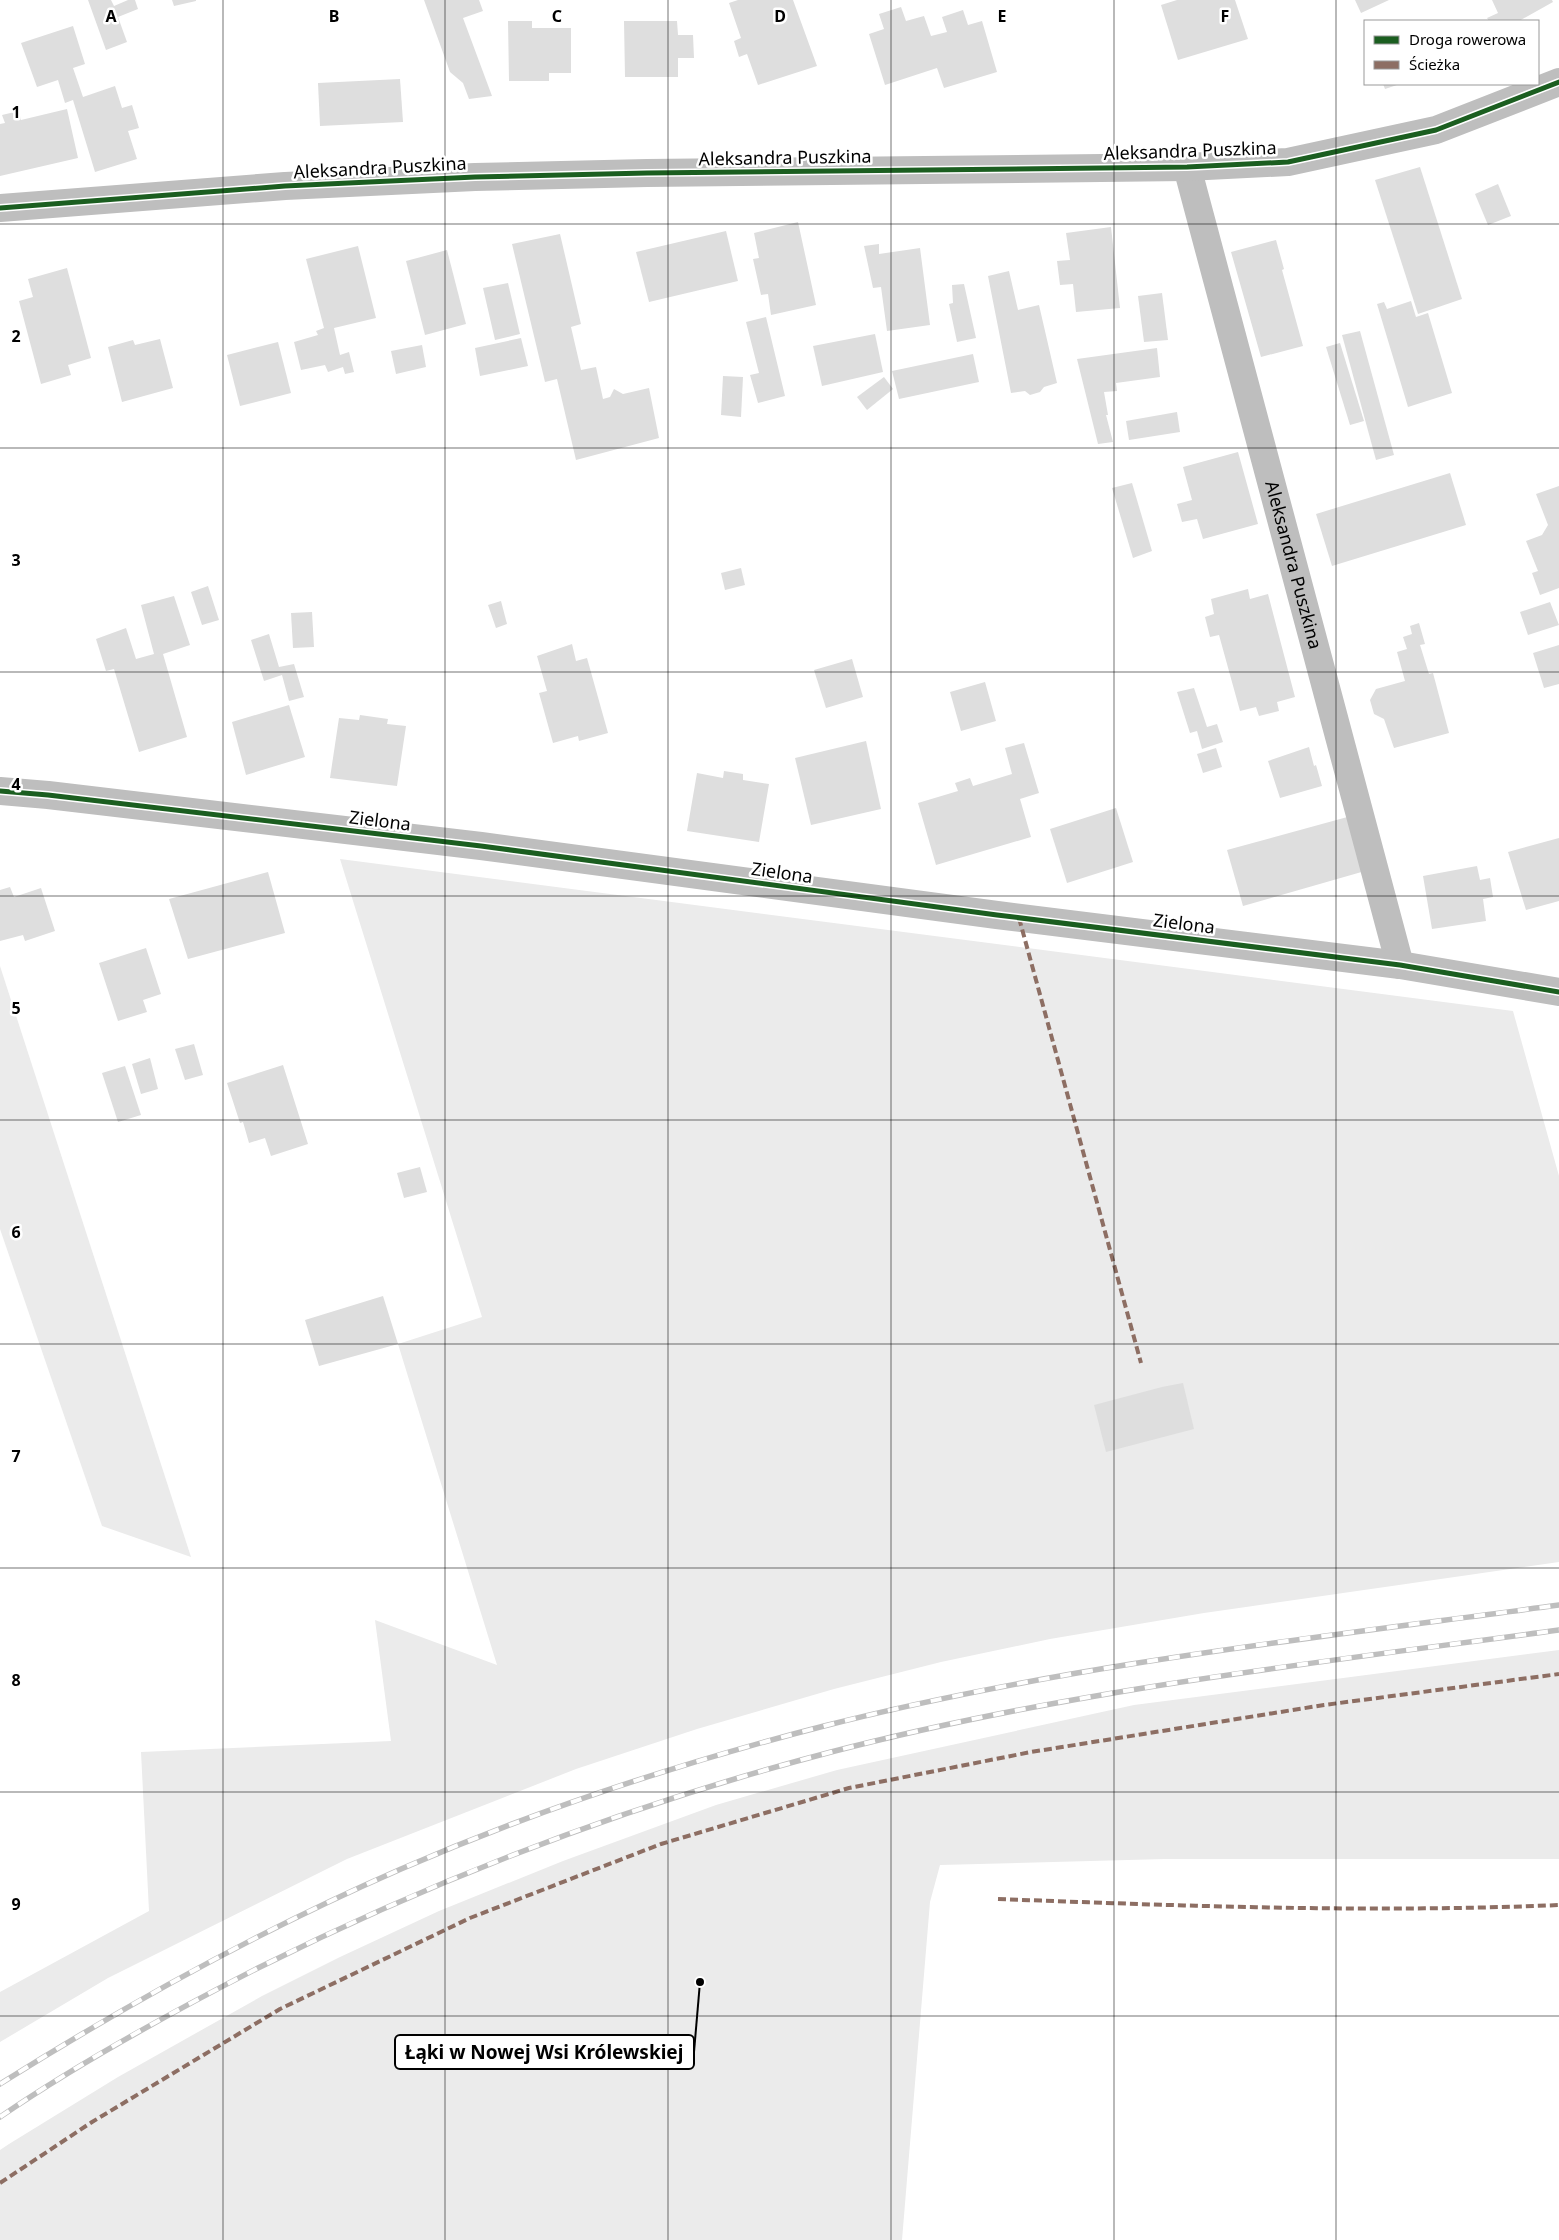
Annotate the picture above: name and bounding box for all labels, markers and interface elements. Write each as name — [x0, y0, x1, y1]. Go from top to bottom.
text: A — [105, 5, 117, 27]
text: B — [329, 5, 339, 27]
text: C — [552, 5, 562, 27]
text: D — [774, 5, 786, 27]
text: E — [998, 5, 1007, 27]
text: F — [1221, 5, 1229, 27]
legend — [1364, 20, 1539, 85]
text: Droga rowerowa — [1409, 29, 1526, 49]
text: Ścieżka — [1409, 54, 1460, 74]
text: 1 — [11, 101, 21, 123]
street label: Aleksandra Puszkina — [1103, 135, 1277, 165]
street label: Aleksandra Puszkina — [698, 143, 872, 171]
street label: Aleksandra Puszkina — [293, 150, 467, 184]
text: 2 — [11, 325, 21, 347]
street label: Aleksandra Puszkina — [1260, 478, 1328, 652]
text: 3 — [11, 549, 21, 571]
text: 4 — [11, 773, 21, 795]
street label: Zielona — [348, 804, 412, 836]
street label: Zielona — [750, 856, 814, 888]
street label: Zielona — [1152, 907, 1216, 939]
text: 5 — [11, 997, 21, 1019]
text: 6 — [11, 1221, 21, 1243]
text: 7 — [11, 1445, 21, 1467]
text: 8 — [11, 1669, 21, 1691]
text: 9 — [11, 1893, 21, 1915]
callout: Łąki w Nowej Wsi Królewskiej — [395, 2035, 694, 2069]
text: Łąki w Nowej Wsi Królewskiej — [405, 2039, 683, 2065]

